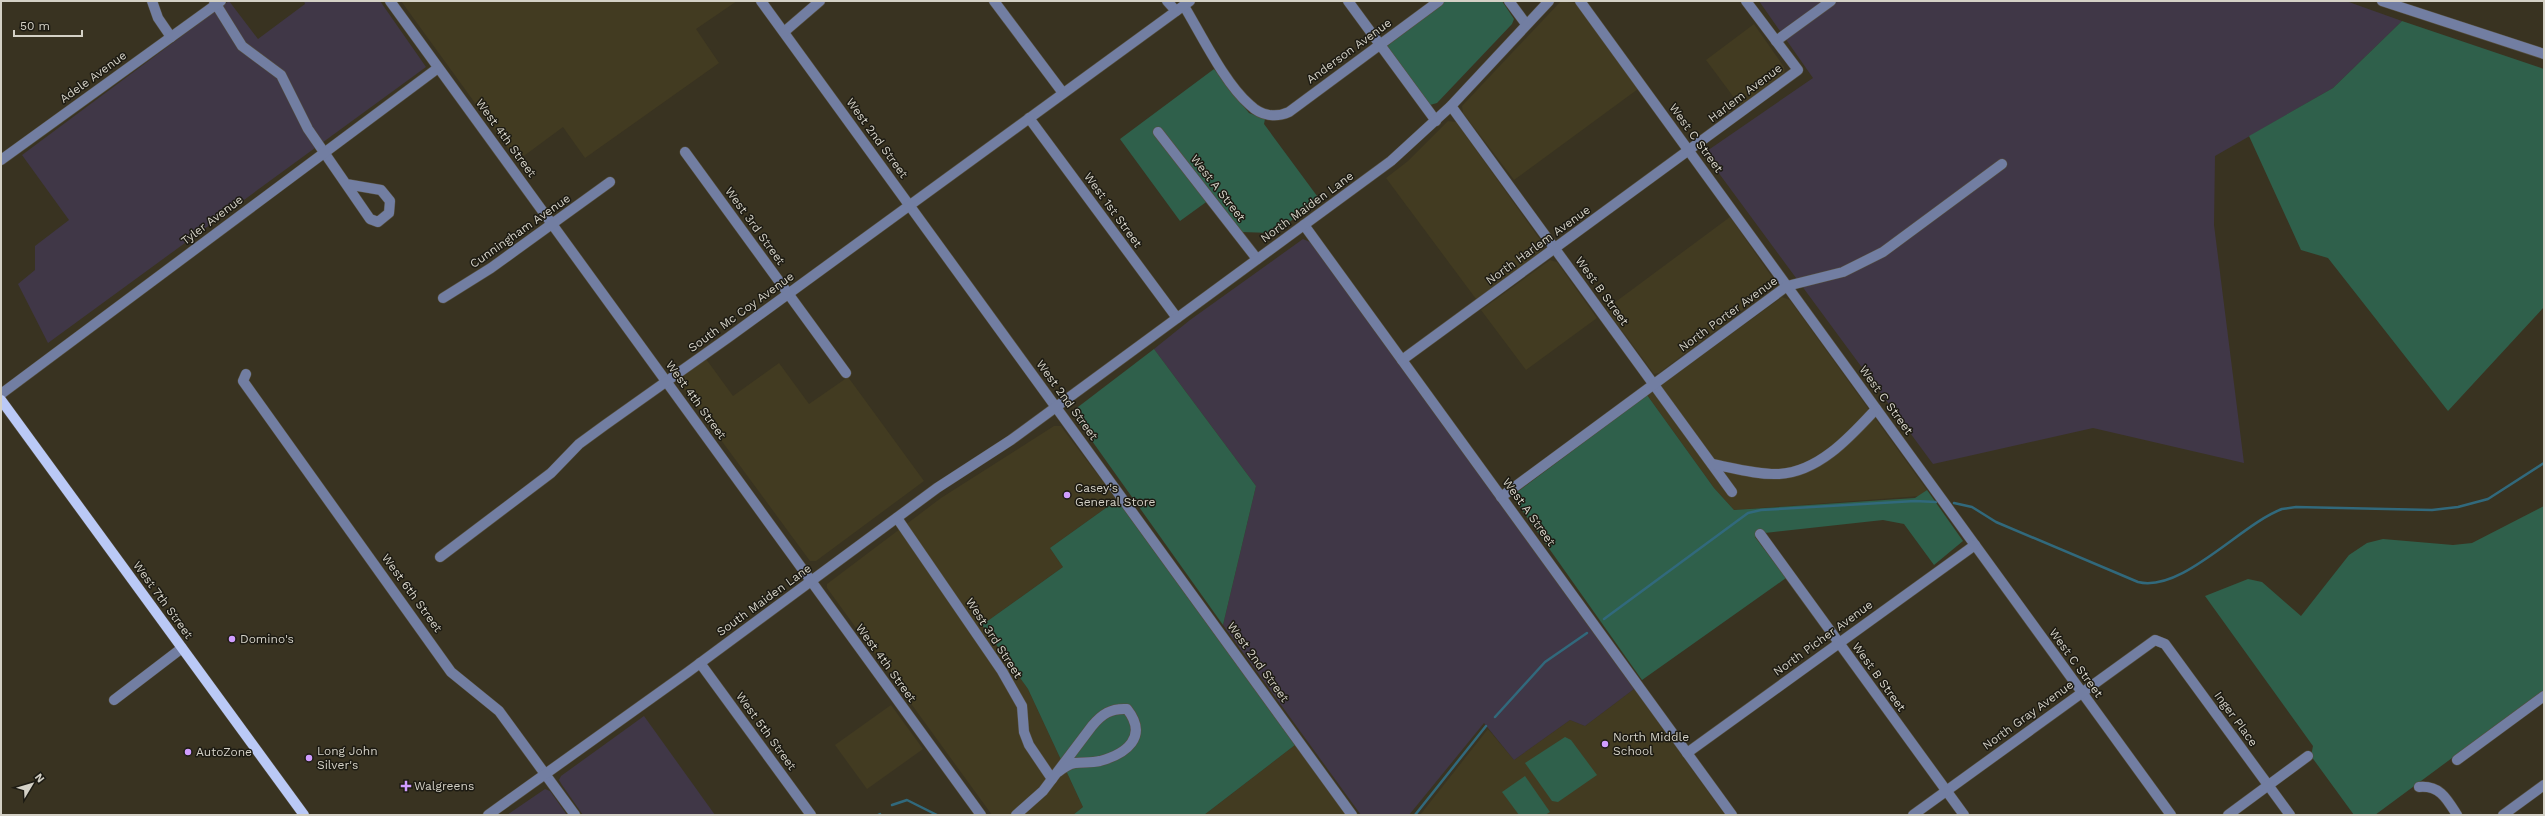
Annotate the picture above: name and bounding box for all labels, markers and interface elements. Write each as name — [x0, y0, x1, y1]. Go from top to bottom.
scale bar — [14, 12, 82, 38]
street label: Anderson Avenue — [1304, 15, 1394, 86]
text: 50 m — [20, 19, 50, 33]
street label: Adele Avenue — [57, 48, 129, 106]
street label: Harlem Avenue — [1705, 61, 1785, 125]
street label: West 2nd Street — [843, 95, 911, 181]
street label: West 4th Street — [473, 96, 539, 180]
street label: West C Street — [1666, 101, 1726, 175]
street label: West A Street — [1188, 152, 1248, 224]
street label: North Maiden Lane — [1258, 169, 1356, 245]
street label: West 1st Street — [1081, 170, 1145, 250]
street label: West 3rd Street — [722, 184, 788, 268]
street label: Cunningham Avenue — [467, 191, 573, 271]
street label: Tyler Avenue — [178, 192, 246, 248]
street label: North Harlem Avenue — [1483, 202, 1593, 288]
street label: West B Street — [1572, 254, 1632, 328]
street label: South Mc Coy Avenue — [686, 269, 797, 355]
street label: North Porter Avenue — [1676, 273, 1780, 355]
street label: West 2nd Street — [1033, 357, 1101, 443]
street label: West 4th Street — [663, 358, 729, 442]
street label: West C Street — [1856, 363, 1916, 437]
street label: West A Street — [1500, 475, 1558, 549]
place label: Casey's General Store — [1075, 481, 1155, 509]
marker: Casey's General Store — [1062, 490, 1072, 500]
street label: West 6th Street — [379, 551, 445, 635]
street label: West 7th Street — [130, 559, 196, 641]
street label: South Maiden Lane — [714, 561, 814, 639]
street label: West 3rd Street — [963, 595, 1025, 681]
street label: North Picher Avenue — [1771, 597, 1875, 679]
street label: West 2nd Street — [1224, 619, 1292, 705]
street label: West 4th Street — [853, 621, 919, 705]
street label: West C Street — [2046, 626, 2106, 700]
place label: Domino's — [240, 632, 294, 646]
marker: Domino's — [227, 634, 237, 644]
street label: West B Street — [1849, 640, 1909, 714]
street label: North Gray Avenue — [1980, 677, 2076, 753]
street label: West 5th Street — [733, 689, 799, 773]
street label: Inger Place — [2211, 689, 2261, 749]
place label: North Middle School — [1613, 730, 1689, 758]
marker: North Middle School — [1600, 739, 1610, 749]
place label: Long John Silver's — [317, 744, 378, 772]
place label: AutoZone — [196, 745, 252, 759]
marker: AutoZone — [183, 747, 193, 757]
marker: Long John Silver's — [304, 753, 314, 763]
north arrow — [12, 764, 52, 804]
text: N — [32, 771, 47, 785]
place label: Walgreens — [414, 779, 474, 793]
marker: Walgreens — [401, 781, 411, 791]

